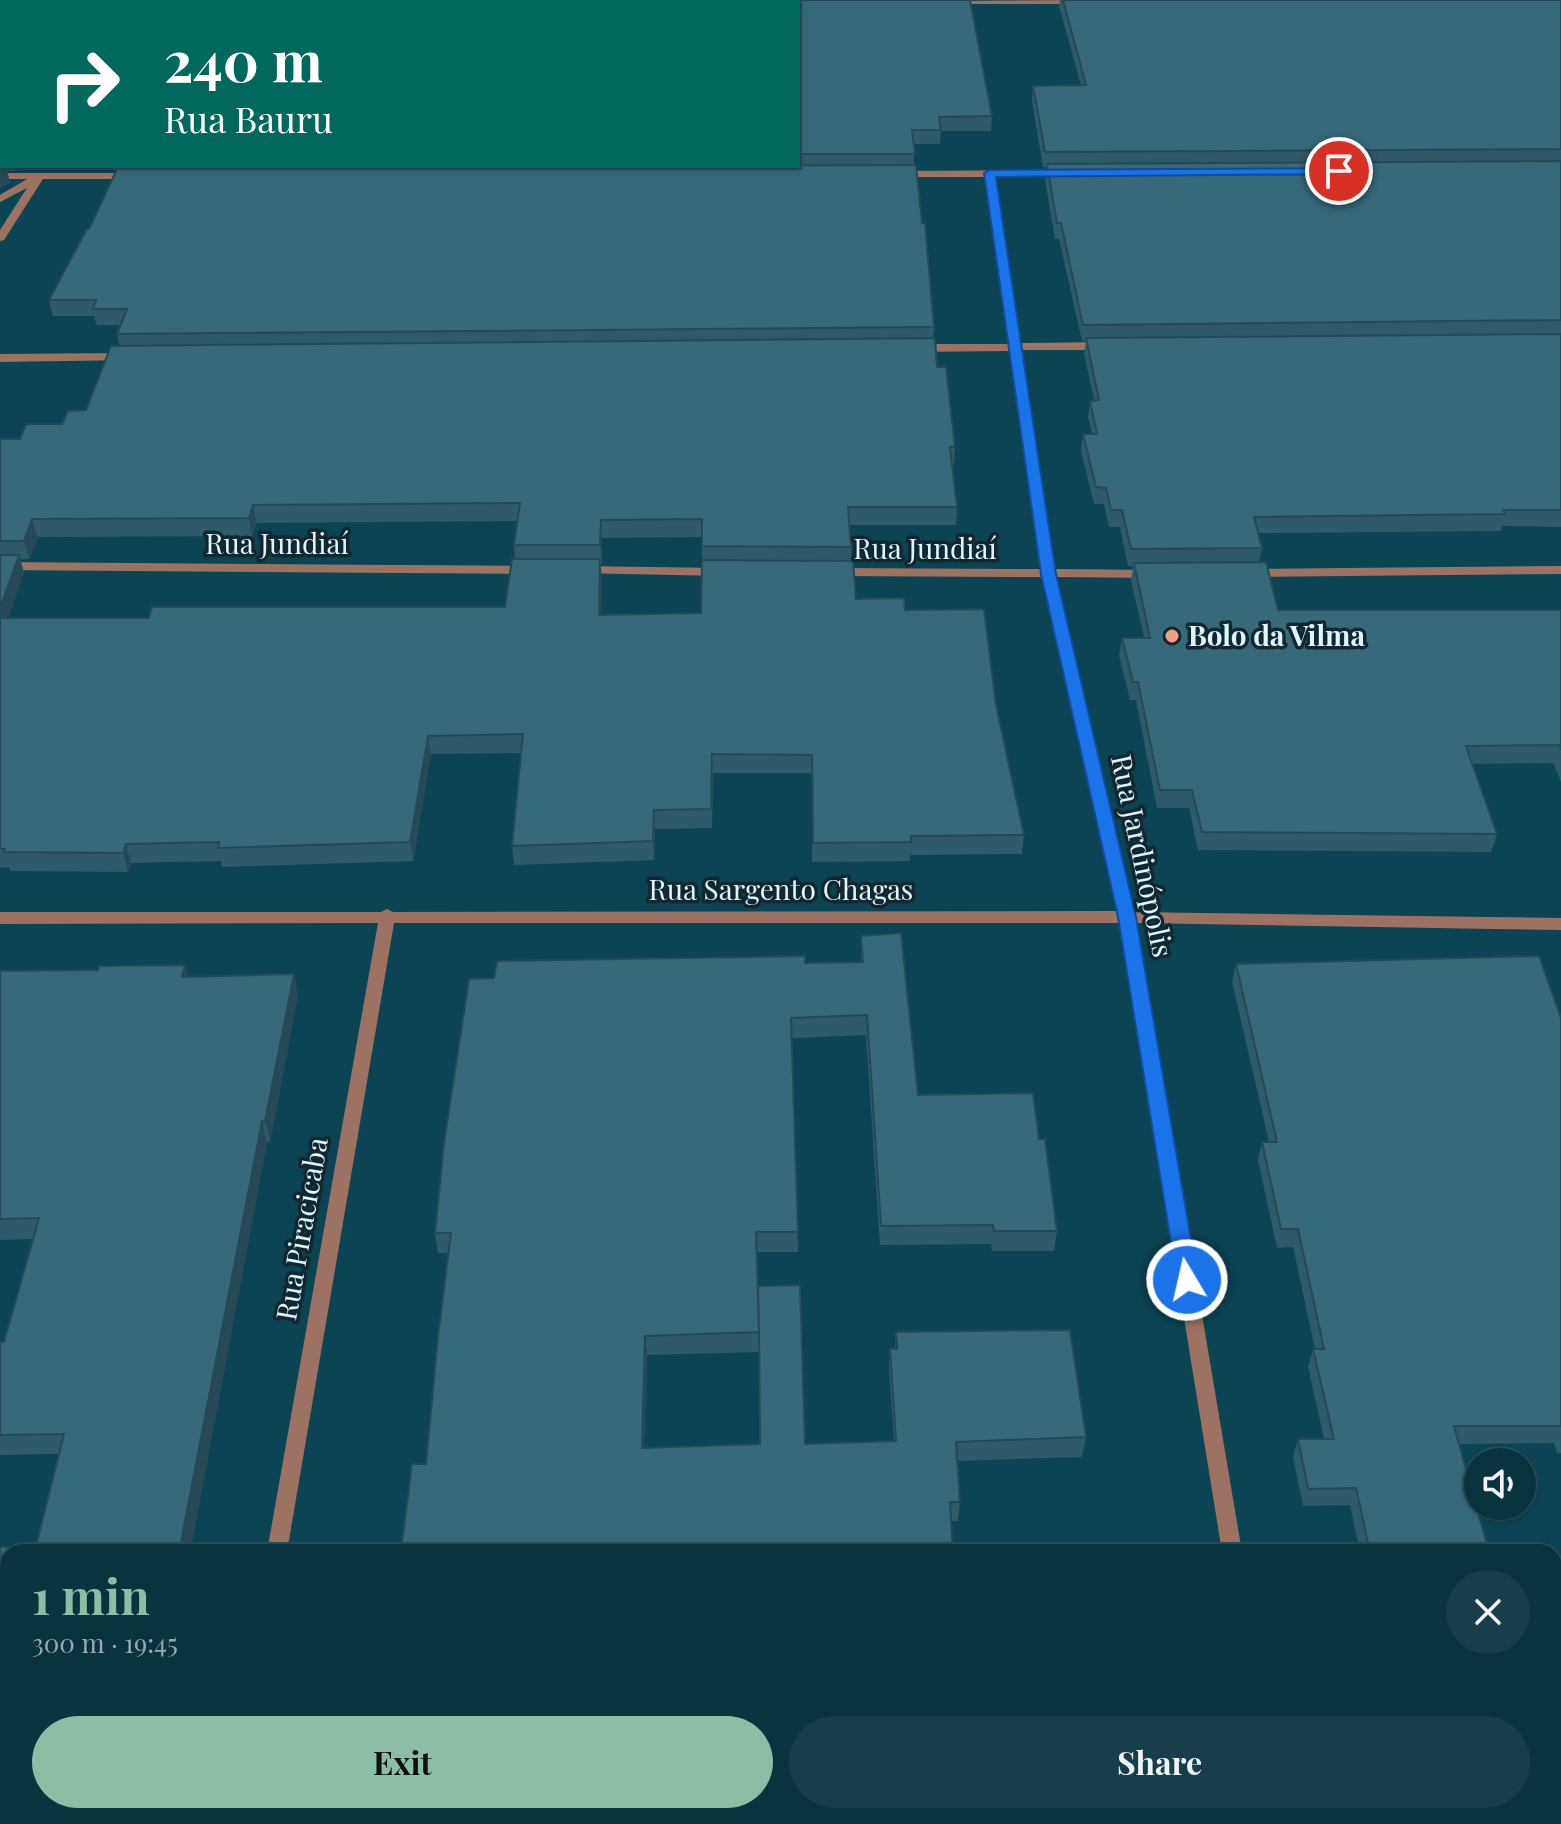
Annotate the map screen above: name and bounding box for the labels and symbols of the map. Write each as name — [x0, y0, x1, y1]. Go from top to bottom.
pin — [1305, 137, 1373, 205]
street label: Rua Jundiaí — [205, 524, 349, 561]
street label: Rua Jundiaí — [853, 529, 997, 566]
place label: Bolo da Vilma — [1188, 616, 1365, 653]
marker: Bolo da Vilma — [1163, 627, 1181, 645]
street label: Rua Jardinópolis — [1104, 751, 1183, 960]
street label: Rua Sargento Chagas — [649, 870, 913, 907]
street label: Rua Piracicaba — [266, 1134, 335, 1323]
position arrow — [1145, 1238, 1229, 1322]

